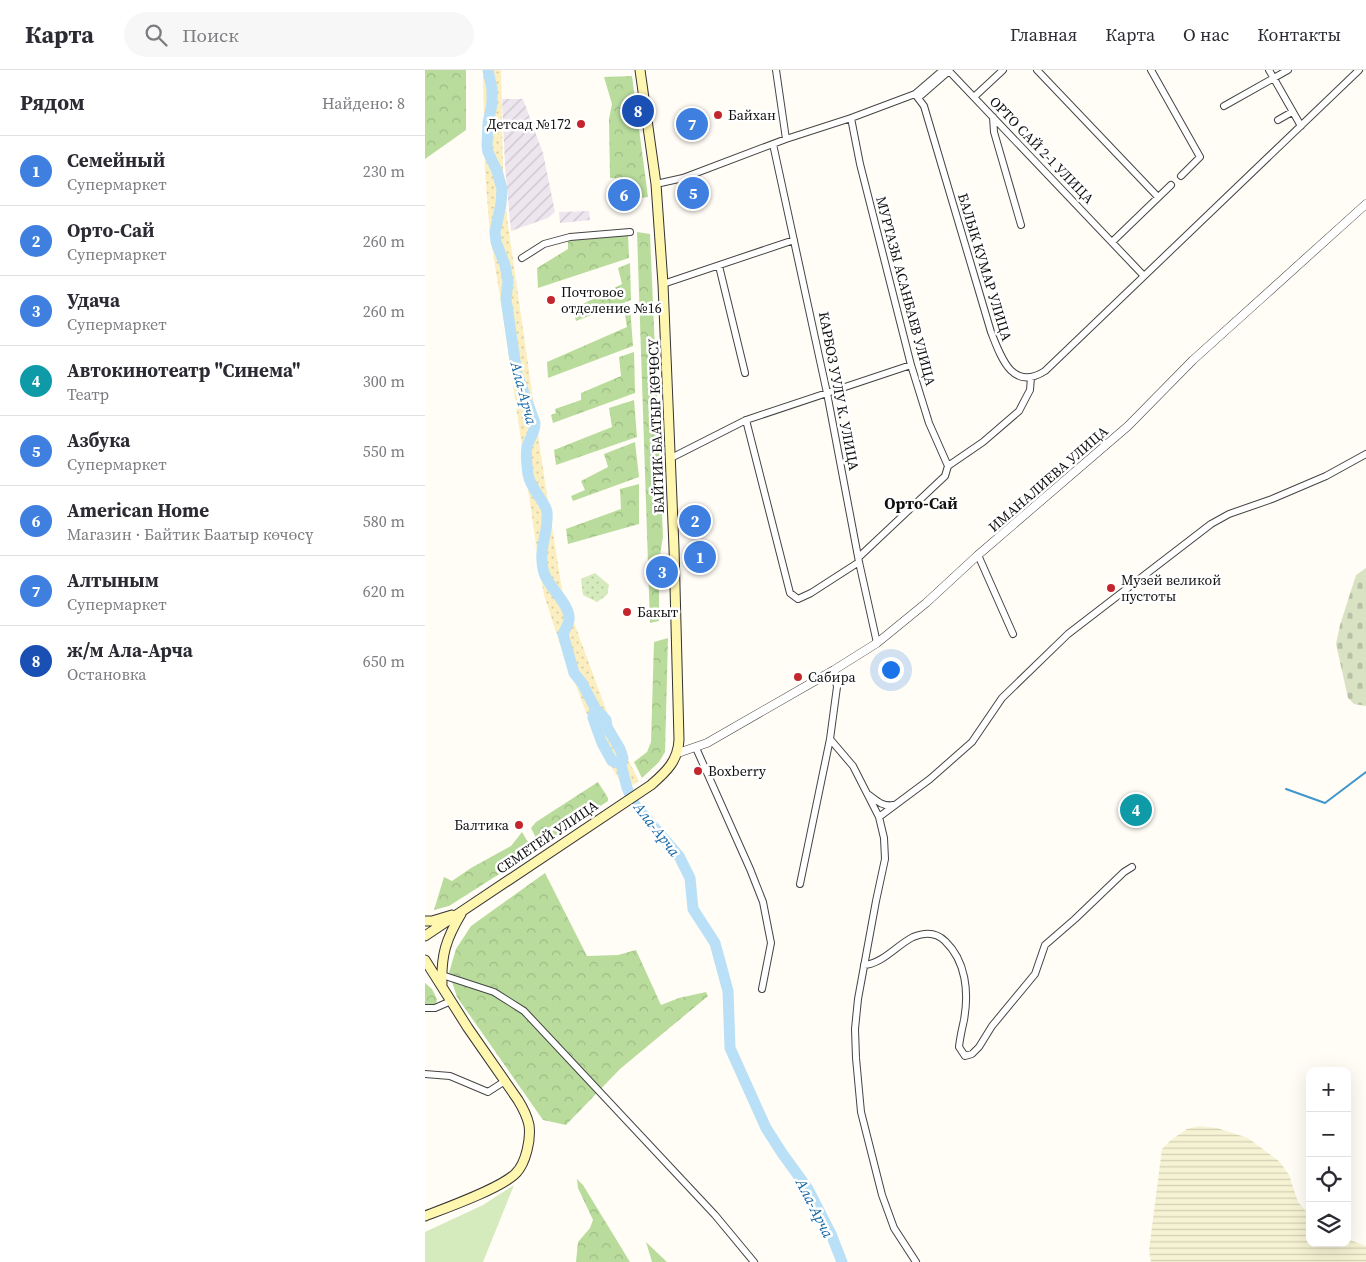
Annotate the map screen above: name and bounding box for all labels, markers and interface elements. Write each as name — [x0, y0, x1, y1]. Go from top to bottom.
search box — [124, 12, 474, 57]
text: Карта — [25, 18, 94, 51]
icon: search — [142, 21, 170, 49]
text: Поиск — [182, 22, 239, 48]
text: Главная — [1010, 22, 1077, 47]
text: Карта — [1105, 22, 1155, 47]
text: О нас — [1183, 22, 1229, 47]
text: Контакты — [1257, 22, 1341, 47]
text: Рядом — [20, 88, 85, 117]
text: Найдено: 8 — [322, 92, 405, 114]
pin: 8 — [622, 92, 654, 130]
street label: ОРТО САЙ 2-1 УЛИЦА — [985, 92, 1099, 209]
pin: 7 — [676, 105, 708, 143]
place label: Байхан — [728, 105, 776, 125]
marker: Байхан — [712, 109, 724, 121]
place label: Детсад №172 — [487, 114, 571, 134]
marker: Детсад №172 — [575, 118, 587, 130]
text: Семейный — [67, 147, 165, 173]
text: 1 — [32, 160, 40, 182]
text: 230 m — [363, 160, 405, 182]
text: Супермаркет — [67, 173, 167, 195]
pin: 5 — [677, 174, 709, 212]
pin: 6 — [608, 176, 640, 214]
street label: БАЛЫК КУМАР УЛИЦА — [953, 191, 1017, 344]
street label: МУРТАЗЫ АСАНБАЕВ УЛИЦА — [871, 194, 941, 389]
text: Орто-Сай — [67, 217, 154, 243]
text: 2 — [32, 230, 40, 252]
text: 260 m — [363, 230, 405, 252]
text: Супермаркет — [67, 243, 167, 265]
place label: Почтовое отделение №16 — [561, 282, 662, 318]
text: Удача — [67, 287, 120, 313]
marker: Почтовое отделение №16 — [545, 294, 557, 306]
text: 3 — [32, 300, 40, 322]
text: 260 m — [363, 300, 405, 322]
street label: КАРБОЗ УУЛУ К. УЛИЦА — [814, 310, 864, 473]
text: Супермаркет — [67, 313, 167, 335]
street label: БАЙТИК БААТЫР КӨЧӨСҮ — [643, 338, 669, 514]
text: Автокинотеатр "Синема" — [67, 357, 300, 383]
water label: Ала-Арча — [505, 358, 542, 427]
text: 4 — [32, 370, 40, 392]
text: 300 m — [363, 370, 405, 392]
text: Театр — [67, 383, 109, 405]
street label: ИМАНАЛИЕВА УЛИЦА — [984, 421, 1113, 537]
text: Азбука — [67, 427, 130, 453]
text: 5 — [32, 440, 40, 462]
text: 550 m — [363, 440, 405, 462]
text: Супермаркет — [67, 453, 167, 475]
district label: Орто-Сай — [884, 492, 958, 514]
text: American Home — [67, 497, 209, 523]
pin: 2 — [679, 502, 711, 540]
text: 6 — [32, 510, 40, 532]
text: 580 m — [363, 510, 405, 532]
text: Магазин · Байтик Баатыр көчөсү — [67, 523, 313, 545]
pin: 1 — [684, 538, 716, 576]
pin: 3 — [646, 553, 678, 591]
text: Алтыным — [67, 567, 159, 593]
place label: Музей великой пустоты — [1121, 570, 1221, 606]
text: 7 — [32, 580, 40, 602]
text: 620 m — [363, 580, 405, 602]
marker: Музей великой пустоты — [1105, 582, 1117, 594]
text: Супермаркет — [67, 593, 167, 615]
place label: Бакыт — [637, 602, 679, 622]
marker: Бакыт — [621, 606, 633, 618]
text: ж/м Ала-Арча — [67, 637, 193, 663]
text: 8 — [32, 650, 40, 672]
text: 650 m — [363, 650, 405, 672]
your location — [878, 657, 904, 683]
text: Остановка — [67, 663, 146, 685]
place label: Сабира — [808, 667, 857, 687]
marker: Сабира — [792, 671, 804, 683]
place label: Boxberry — [708, 761, 767, 781]
marker: Boxberry — [692, 765, 704, 777]
pin: 4 — [1120, 791, 1152, 829]
street label: СЕМЕТЕЙ УЛИЦА — [492, 795, 602, 879]
water label: Ала-Арча — [628, 797, 685, 861]
place label: Балтика — [454, 815, 510, 835]
marker: Балтика — [513, 819, 525, 831]
map controls — [1306, 1067, 1351, 1247]
button: + — [1306, 1067, 1351, 1112]
button: − — [1306, 1112, 1351, 1157]
button: locate — [1306, 1157, 1351, 1202]
water label: Ала-Арча — [791, 1174, 839, 1241]
button: layers — [1306, 1202, 1351, 1247]

